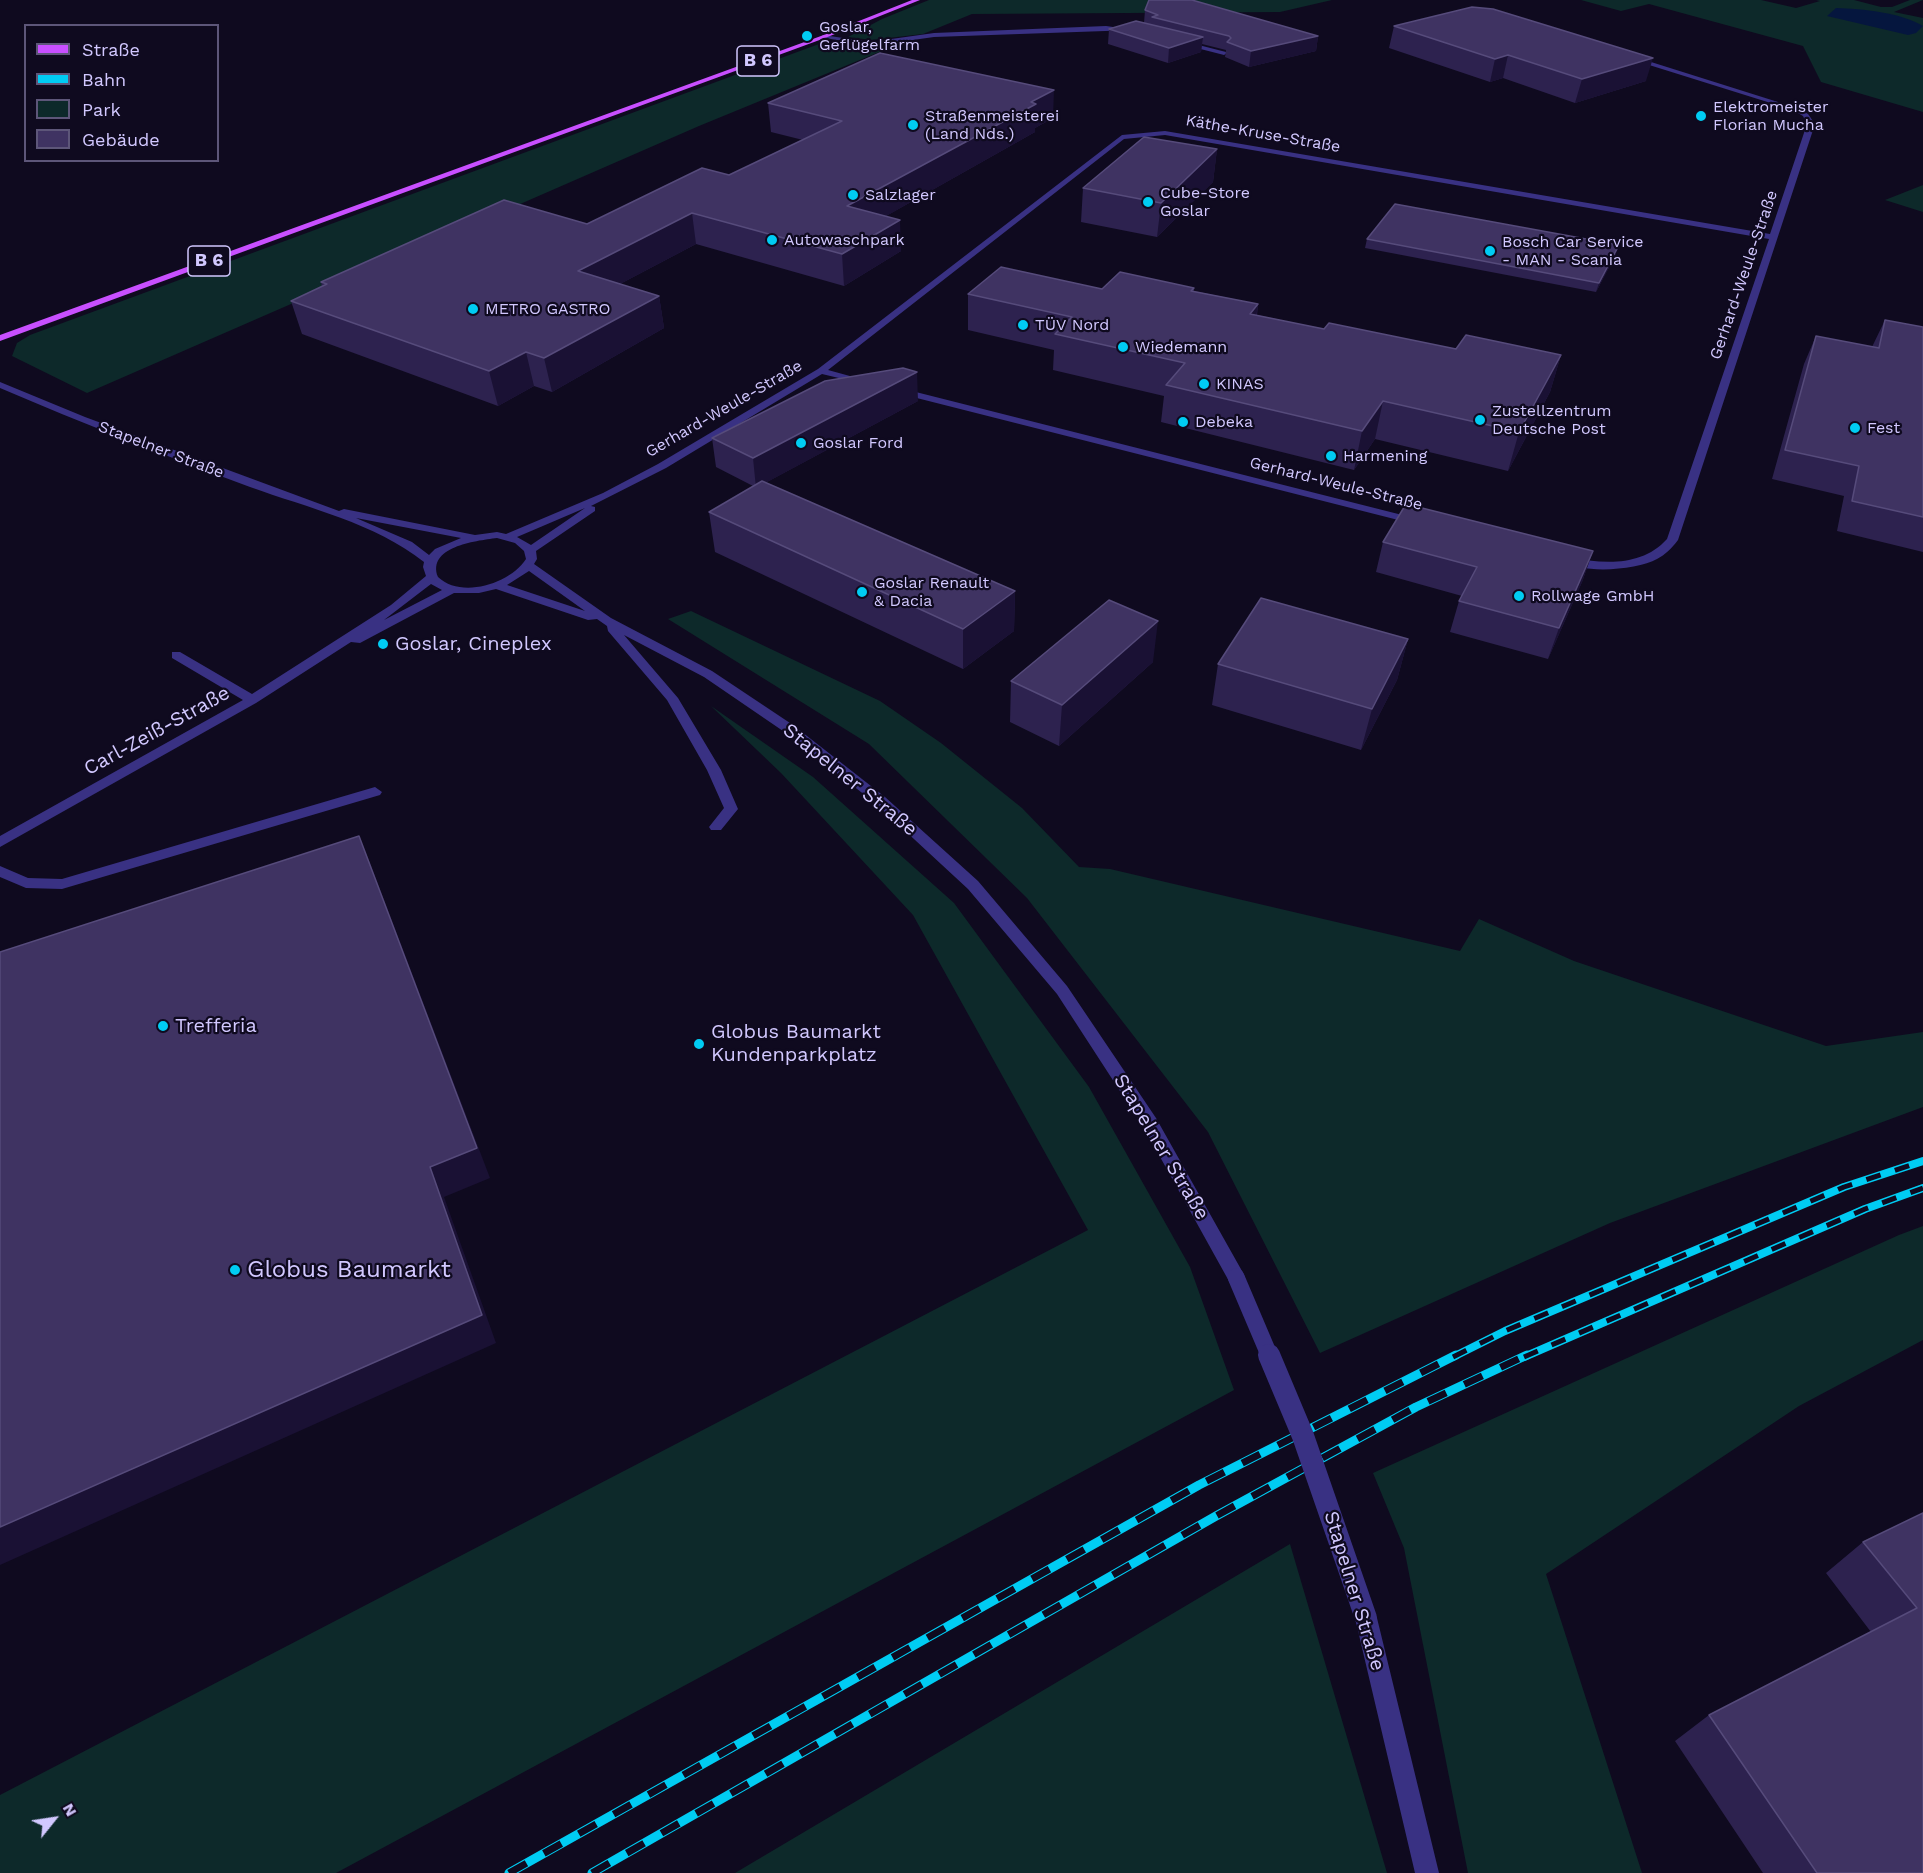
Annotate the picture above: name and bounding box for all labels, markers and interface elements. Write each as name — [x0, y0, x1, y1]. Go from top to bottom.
place label: Goslar, Geflügelfarm — [819, 17, 920, 55]
legend — [24, 24, 219, 162]
marker: Goslar, Geflügelfarm — [800, 29, 814, 43]
text: Straße — [82, 39, 140, 60]
road number: B 6 — [737, 46, 779, 76]
text: Bahn — [82, 69, 126, 90]
place label: Elektromeister Florian Mucha — [1713, 97, 1829, 135]
text: Park — [82, 99, 121, 120]
place label: Straßenmeisterei (Land Nds.) — [925, 106, 1059, 144]
marker: Elektromeister Florian Mucha — [1694, 109, 1708, 123]
street label: Käthe-Kruse-Straße — [1184, 111, 1342, 157]
marker: Straßenmeisterei (Land Nds.) — [906, 118, 920, 132]
text: Gebäude — [82, 129, 160, 150]
place label: Cube-Store Goslar — [1160, 183, 1250, 221]
place label: Salzlager — [865, 185, 936, 205]
marker: Salzlager — [846, 188, 860, 202]
street label: Gerhard-Weule-Straße — [1706, 188, 1782, 362]
marker: Cube-Store Goslar — [1141, 195, 1155, 209]
place label: Autowaschpark — [784, 230, 905, 250]
place label: Bosch Car Service - MAN - Scania — [1502, 232, 1644, 270]
marker: Autowaschpark — [765, 233, 779, 247]
marker: Bosch Car Service - MAN - Scania — [1483, 244, 1497, 258]
road number: B 6 — [188, 246, 230, 276]
place label: METRO GASTRO — [485, 299, 610, 319]
marker: METRO GASTRO — [466, 302, 480, 316]
place label: TÜV Nord — [1035, 315, 1109, 335]
marker: TÜV Nord — [1016, 318, 1030, 332]
place label: Wiedemann — [1135, 337, 1227, 357]
marker: Wiedemann — [1116, 340, 1130, 354]
street label: Gerhard-Weule-Straße — [642, 356, 806, 462]
place label: KINAS — [1216, 374, 1264, 394]
marker: KINAS — [1197, 377, 1211, 391]
place label: Zustellzentrum Deutsche Post — [1492, 401, 1612, 439]
place label: Debeka — [1195, 412, 1253, 432]
marker: Zustellzentrum Deutsche Post — [1473, 413, 1487, 427]
marker: Debeka — [1176, 415, 1190, 429]
street label: Stapelner Straße — [96, 417, 226, 483]
place label: Fest — [1867, 418, 1900, 438]
marker: Fest — [1848, 421, 1862, 435]
place label: Goslar Ford — [813, 433, 903, 453]
marker: Goslar Ford — [794, 436, 808, 450]
place label: Harmening — [1343, 446, 1427, 466]
marker: Harmening — [1324, 449, 1338, 463]
street label: Gerhard-Weule-Straße — [1248, 453, 1424, 515]
place label: Goslar Renault & Dacia — [874, 573, 989, 611]
marker: Goslar Renault & Dacia — [855, 585, 869, 599]
place label: Rollwage GmbH — [1531, 586, 1654, 606]
marker: Rollwage GmbH — [1512, 589, 1526, 603]
place label: Goslar, Cineplex — [395, 632, 552, 656]
marker: Goslar, Cineplex — [376, 637, 390, 651]
street label: Carl-Zeiß-Straße — [80, 681, 234, 781]
street label: Stapelner Straße — [778, 718, 922, 842]
place label: Trefferia — [175, 1014, 257, 1038]
marker: Trefferia — [156, 1019, 170, 1033]
place label: Globus Baumarkt Kundenparkplatz — [711, 1020, 881, 1067]
marker: Globus Baumarkt Kundenparkplatz — [692, 1037, 706, 1051]
street label: Stapelner Straße — [1108, 1070, 1214, 1224]
place label: Globus Baumarkt — [247, 1256, 451, 1284]
marker: Globus Baumarkt — [228, 1263, 242, 1277]
street label: Stapelner Straße — [1318, 1508, 1390, 1674]
north arrow — [24, 1789, 84, 1849]
text: N — [59, 1800, 81, 1820]

